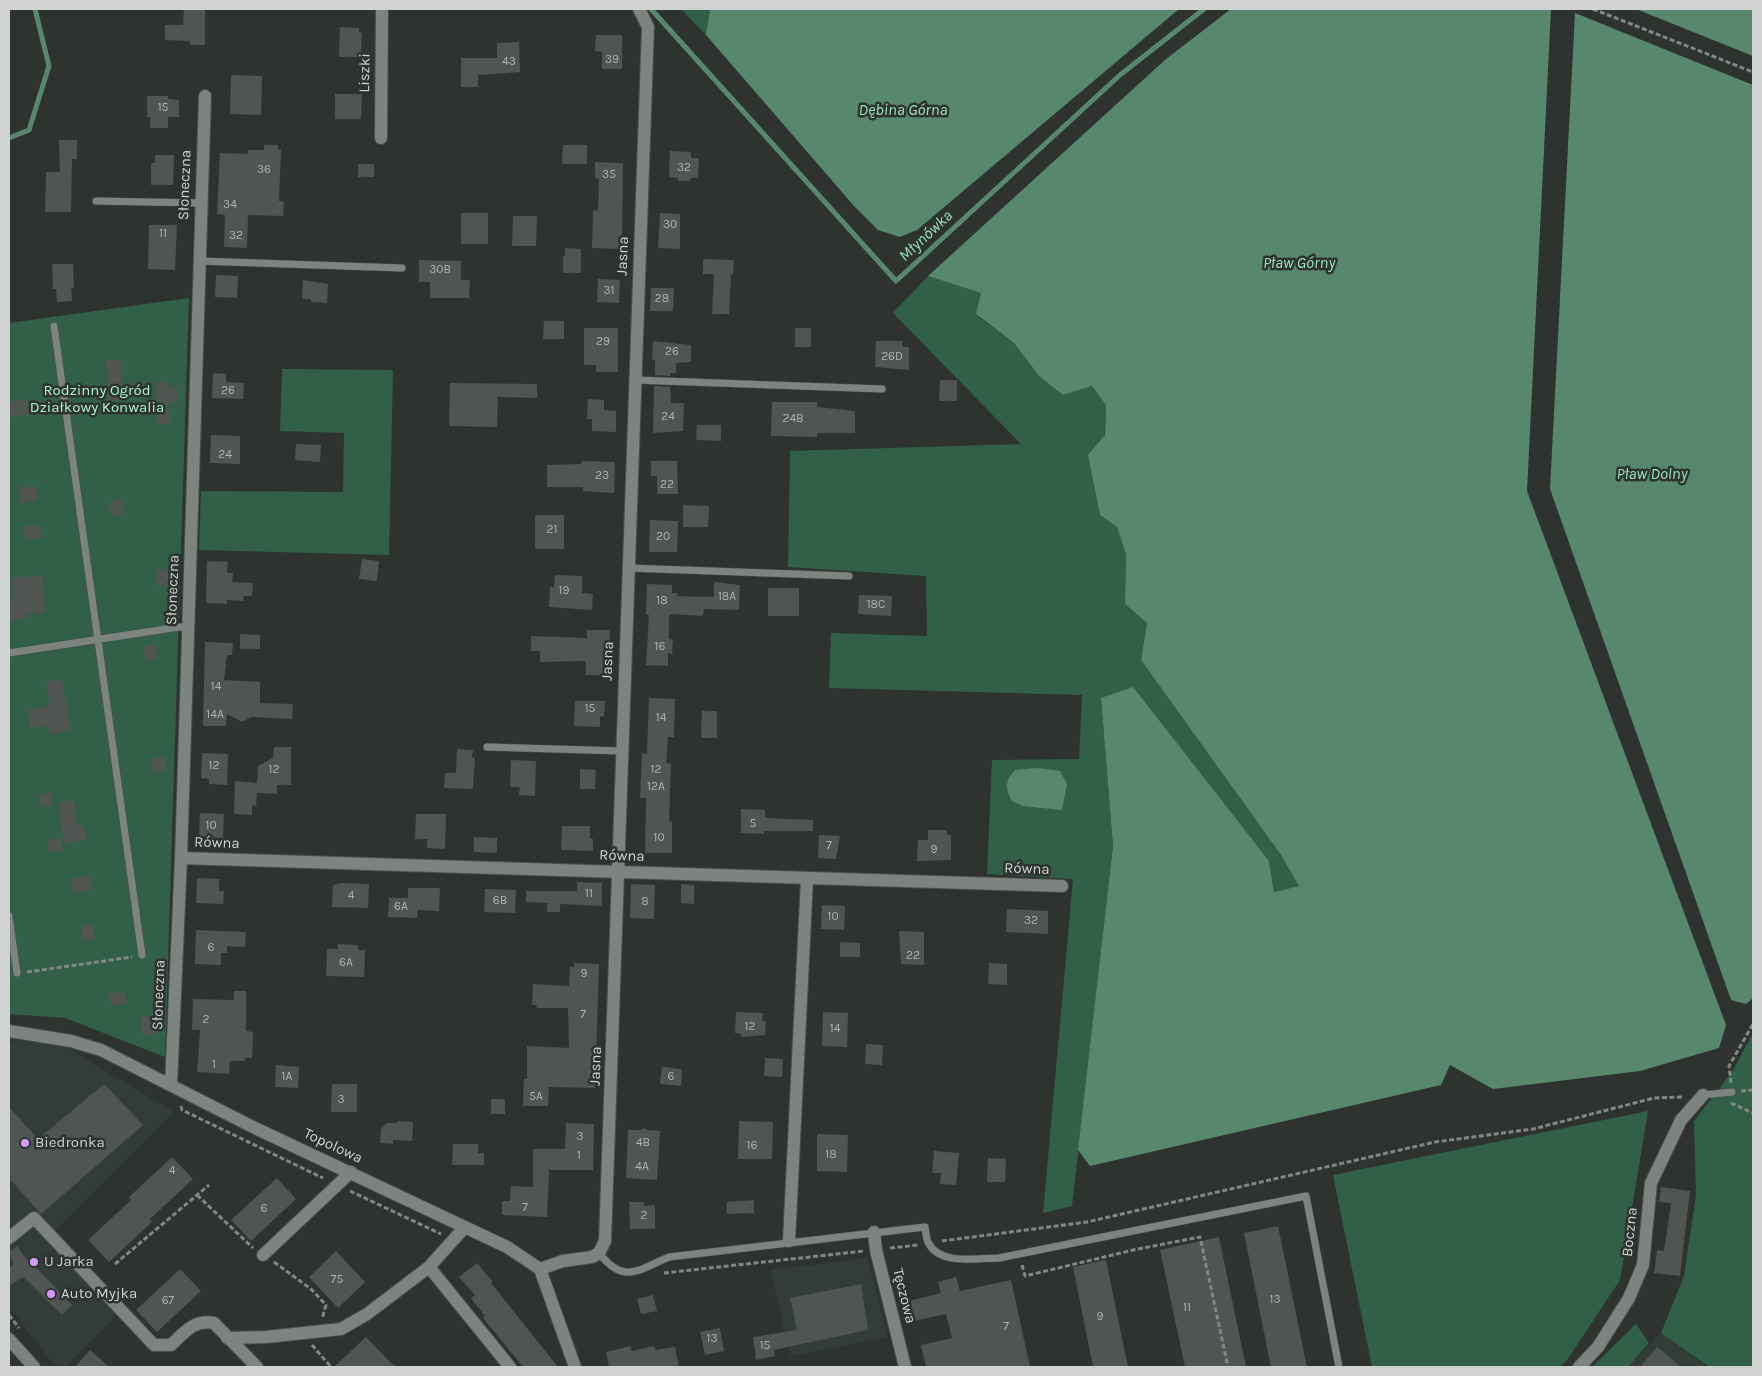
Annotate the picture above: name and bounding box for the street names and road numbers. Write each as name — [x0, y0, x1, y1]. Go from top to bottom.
street label: Liszki — [356, 53, 374, 93]
street label: Słoneczna — [175, 150, 195, 220]
street label: Jasna — [613, 236, 633, 276]
street label: Słoneczna — [163, 555, 183, 625]
street label: Jasna — [598, 641, 618, 681]
street label: Równa — [194, 833, 240, 853]
street label: Równa — [599, 846, 645, 866]
street label: Równa — [1004, 859, 1050, 879]
street label: Słoneczna — [149, 960, 169, 1030]
street label: Jasna — [586, 1046, 606, 1086]
street label: Topolowa — [301, 1125, 365, 1167]
street label: Boczna — [1618, 1206, 1642, 1258]
street label: Tęczowa — [888, 1267, 920, 1325]

